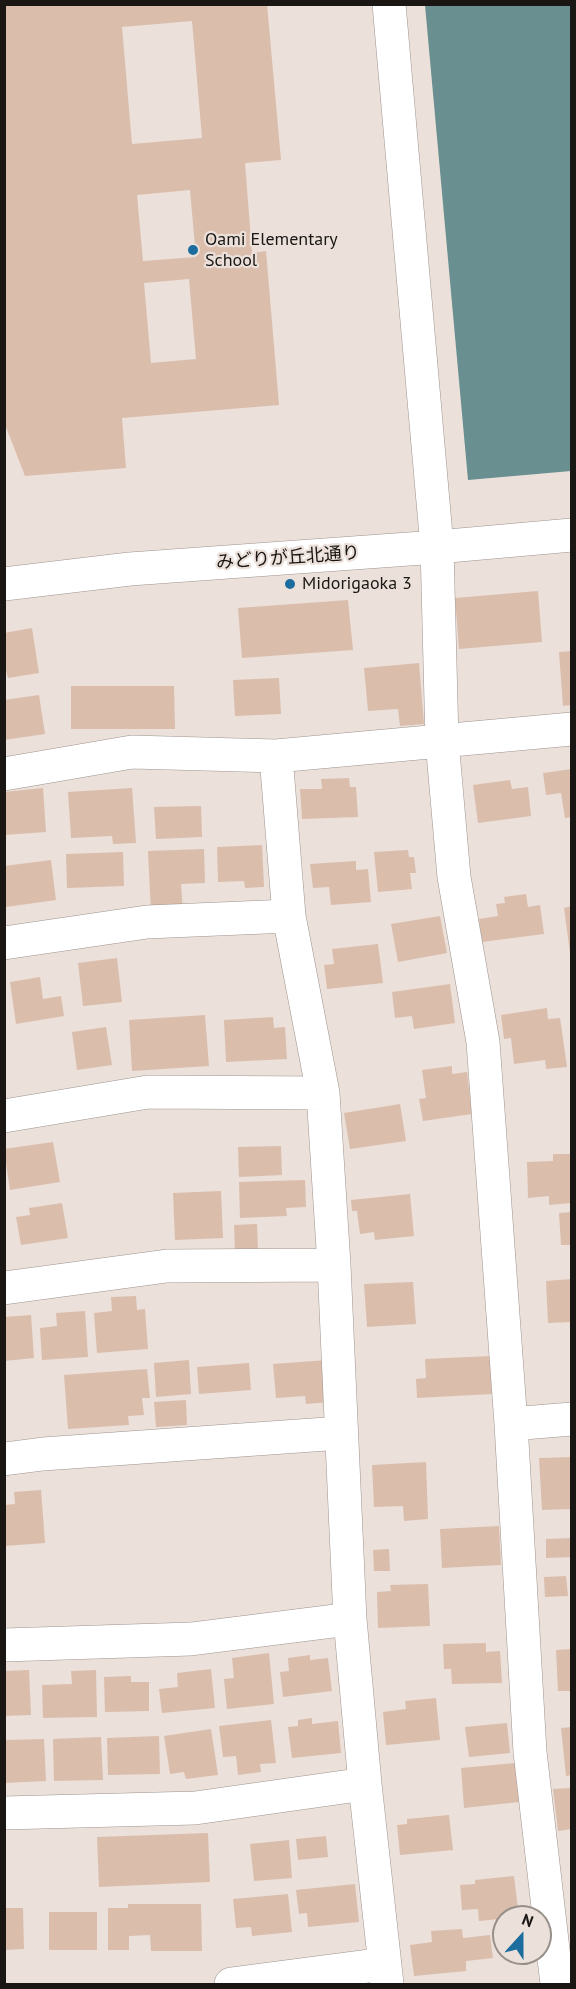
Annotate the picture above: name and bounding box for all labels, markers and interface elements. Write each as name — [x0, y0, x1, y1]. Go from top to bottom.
place label: Oami Elementary School — [205, 229, 338, 272]
marker: Oami Elementary School — [186, 243, 200, 257]
street label: みどりが丘北通り — [215, 542, 361, 574]
place label: Midorigaoka 3 — [302, 573, 412, 595]
marker: Midorigaoka 3 — [283, 577, 297, 591]
north arrow — [492, 1905, 552, 1965]
text: N — [519, 1909, 536, 1931]

